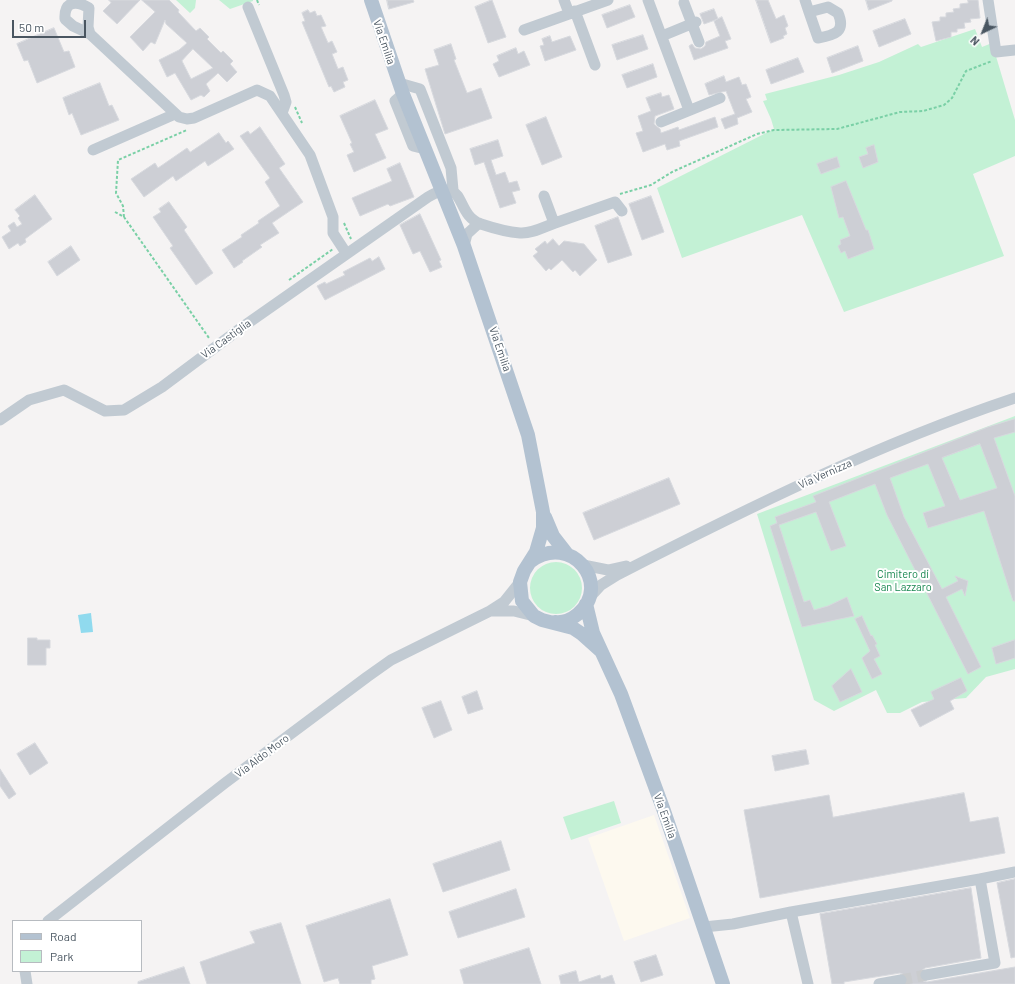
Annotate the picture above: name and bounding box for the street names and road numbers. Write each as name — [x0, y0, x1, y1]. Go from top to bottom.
street label: Via Emilia — [370, 18, 398, 66]
street label: Via Castiglia — [199, 317, 253, 361]
street label: Via Emilia — [486, 325, 514, 373]
street label: Via Vernizza — [796, 456, 854, 492]
street label: Via Aldo Moro — [232, 731, 292, 781]
street label: Via Emilia — [651, 792, 679, 840]

